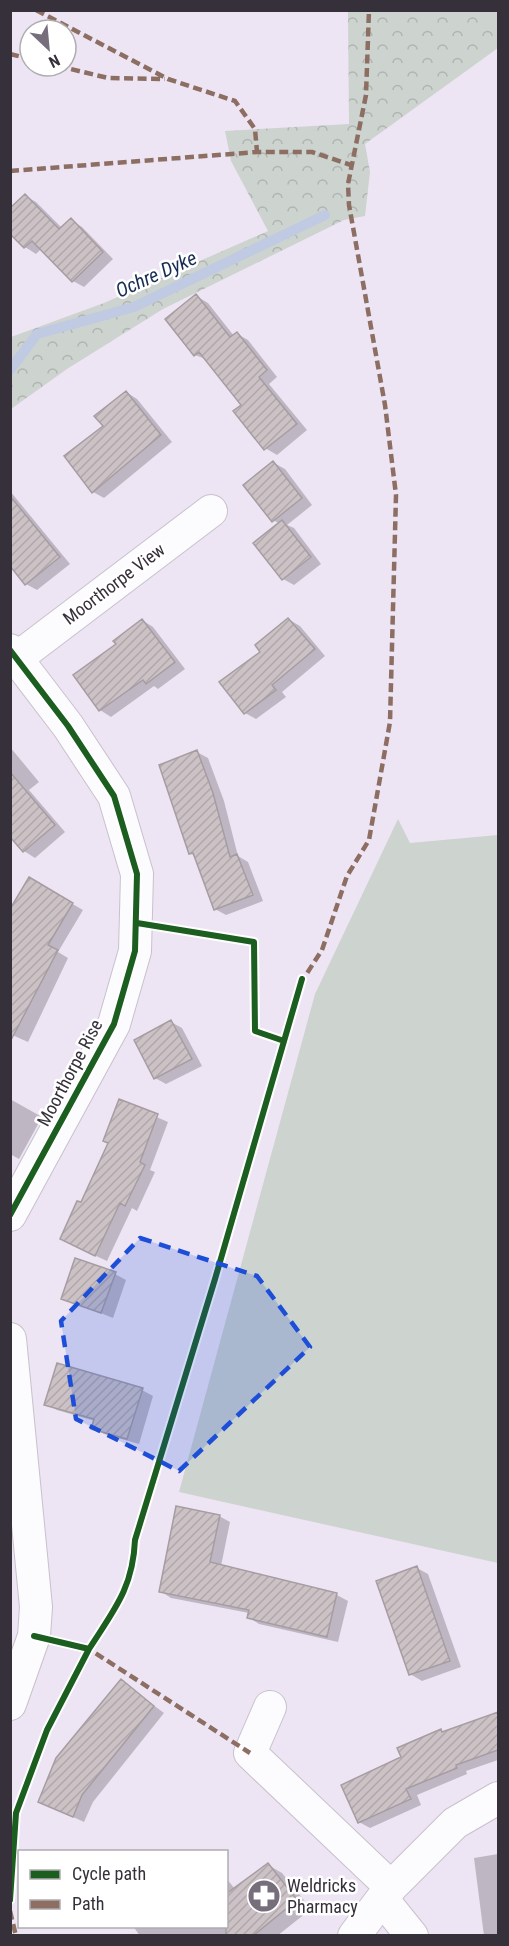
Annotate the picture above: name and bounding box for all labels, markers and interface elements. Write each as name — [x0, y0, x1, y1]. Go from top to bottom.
north arrow — [18, 18, 78, 78]
text: N — [46, 50, 63, 72]
water label: Ochre Dyke — [112, 246, 200, 302]
street label: Moorthorpe View — [59, 538, 169, 629]
street label: Moorthorpe Rise — [33, 1016, 107, 1130]
legend — [18, 1850, 228, 1928]
text: Cycle path — [72, 1863, 146, 1884]
place label: Weldricks Pharmacy — [287, 1875, 358, 1917]
pharmacy icon: Weldricks Pharmacy — [246, 1878, 282, 1914]
text: Path — [72, 1893, 105, 1914]

